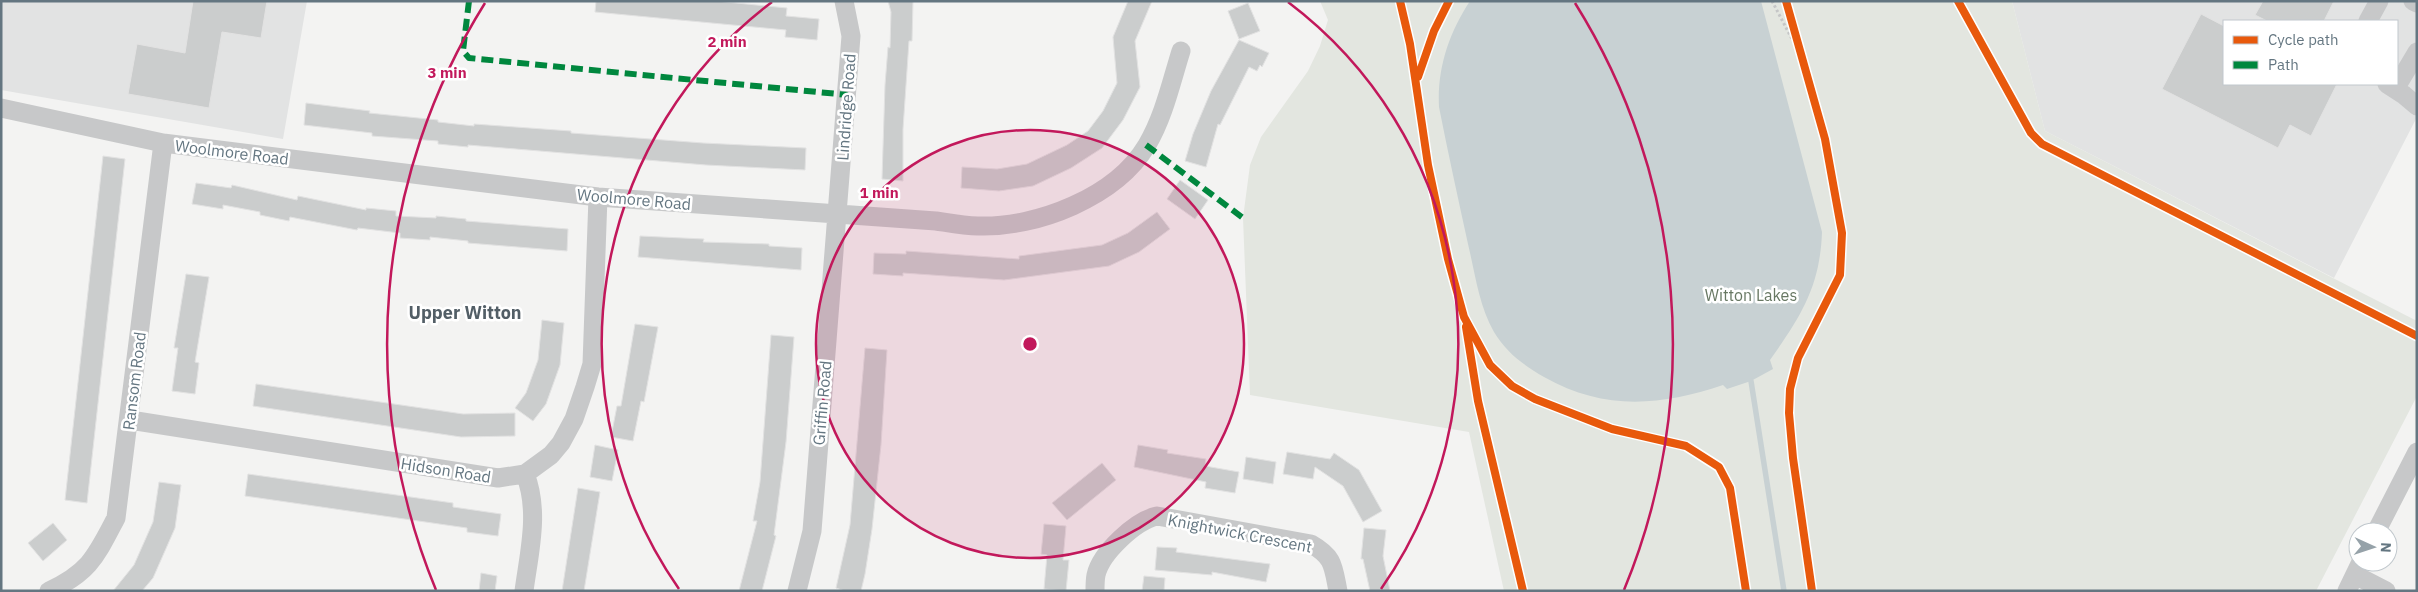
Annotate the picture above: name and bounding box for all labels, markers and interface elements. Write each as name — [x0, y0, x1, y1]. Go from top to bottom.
legend — [2223, 20, 2398, 85]
text: Cycle path — [2268, 30, 2339, 49]
text: 2 min — [707, 32, 747, 51]
street label: Lindridge Road — [832, 53, 860, 161]
text: Path — [2268, 55, 2299, 74]
text: 3 min — [427, 63, 467, 82]
street label: Woolmore Road — [174, 135, 290, 169]
text: 1 min — [859, 183, 899, 202]
street label: Woolmore Road — [576, 184, 692, 214]
park label: Witton Lakes — [1705, 285, 1797, 305]
district label: Upper Witton — [408, 301, 522, 324]
street label: Ransom Road — [118, 331, 150, 431]
centre of rings — [1021, 335, 1039, 353]
street label: Griffin Road — [808, 360, 836, 446]
street label: Hidson Road — [399, 453, 493, 487]
street label: Knightwick Crescent — [1166, 509, 1314, 557]
north arrow — [2348, 522, 2398, 572]
text: N — [2377, 542, 2395, 553]

